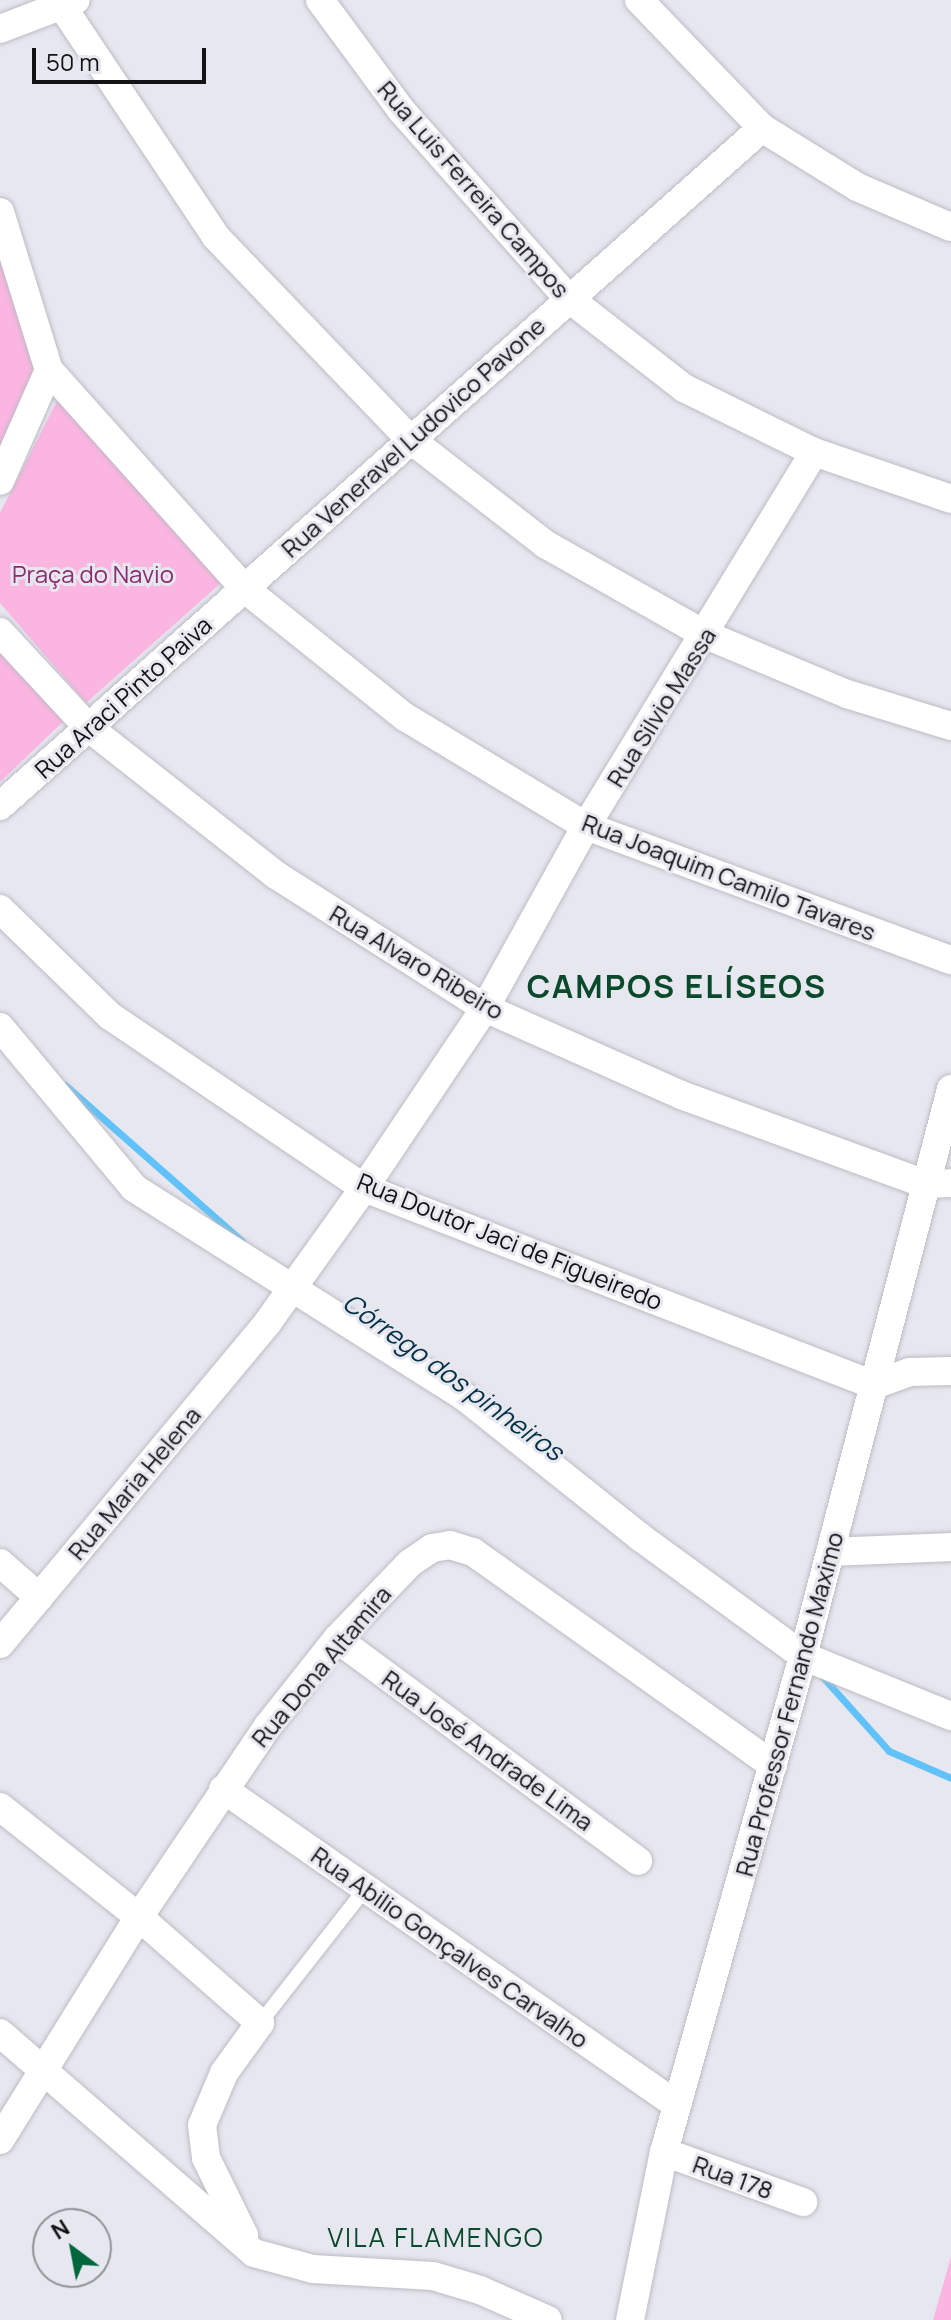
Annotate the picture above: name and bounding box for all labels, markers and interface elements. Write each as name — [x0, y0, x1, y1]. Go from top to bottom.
scale bar — [36, 32, 210, 82]
text: 50 m — [46, 45, 100, 78]
street label: Rua Luis Ferreira Campos — [372, 75, 576, 303]
street label: Rua Veneravel Ludovico Pavone — [275, 311, 551, 563]
park label: Praça do Navio — [12, 560, 174, 588]
street label: Rua Araci Pinto Paiva — [29, 610, 217, 784]
street label: Rua Silvio Massa — [600, 622, 722, 792]
street label: Rua Joaquim Camilo Tavares — [578, 808, 880, 946]
street label: Rua Alvaro Ribeiro — [325, 899, 509, 1025]
district label: CAMPOS ELÍSEOS — [527, 967, 827, 1005]
street label: Rua Doutor Jaci de Figueiredo — [353, 1167, 667, 1315]
water label: Córrego dos pinheiros — [337, 1287, 569, 1467]
street label: Rua Maria Helena — [62, 1401, 206, 1565]
street label: Rua Professor Fernando Maximo — [729, 1529, 849, 1879]
street label: Rua Dona Altamira — [245, 1580, 397, 1752]
street label: Rua José Andrade Lima — [377, 1664, 599, 1836]
street label: Rua Abilio Gonçalves Carvalho — [306, 1840, 594, 2054]
street label: Rua 178 — [689, 2149, 777, 2205]
north arrow — [32, 2208, 112, 2288]
text: N — [46, 2212, 75, 2246]
district label: VILA FLAMENGO — [327, 2222, 545, 2254]

